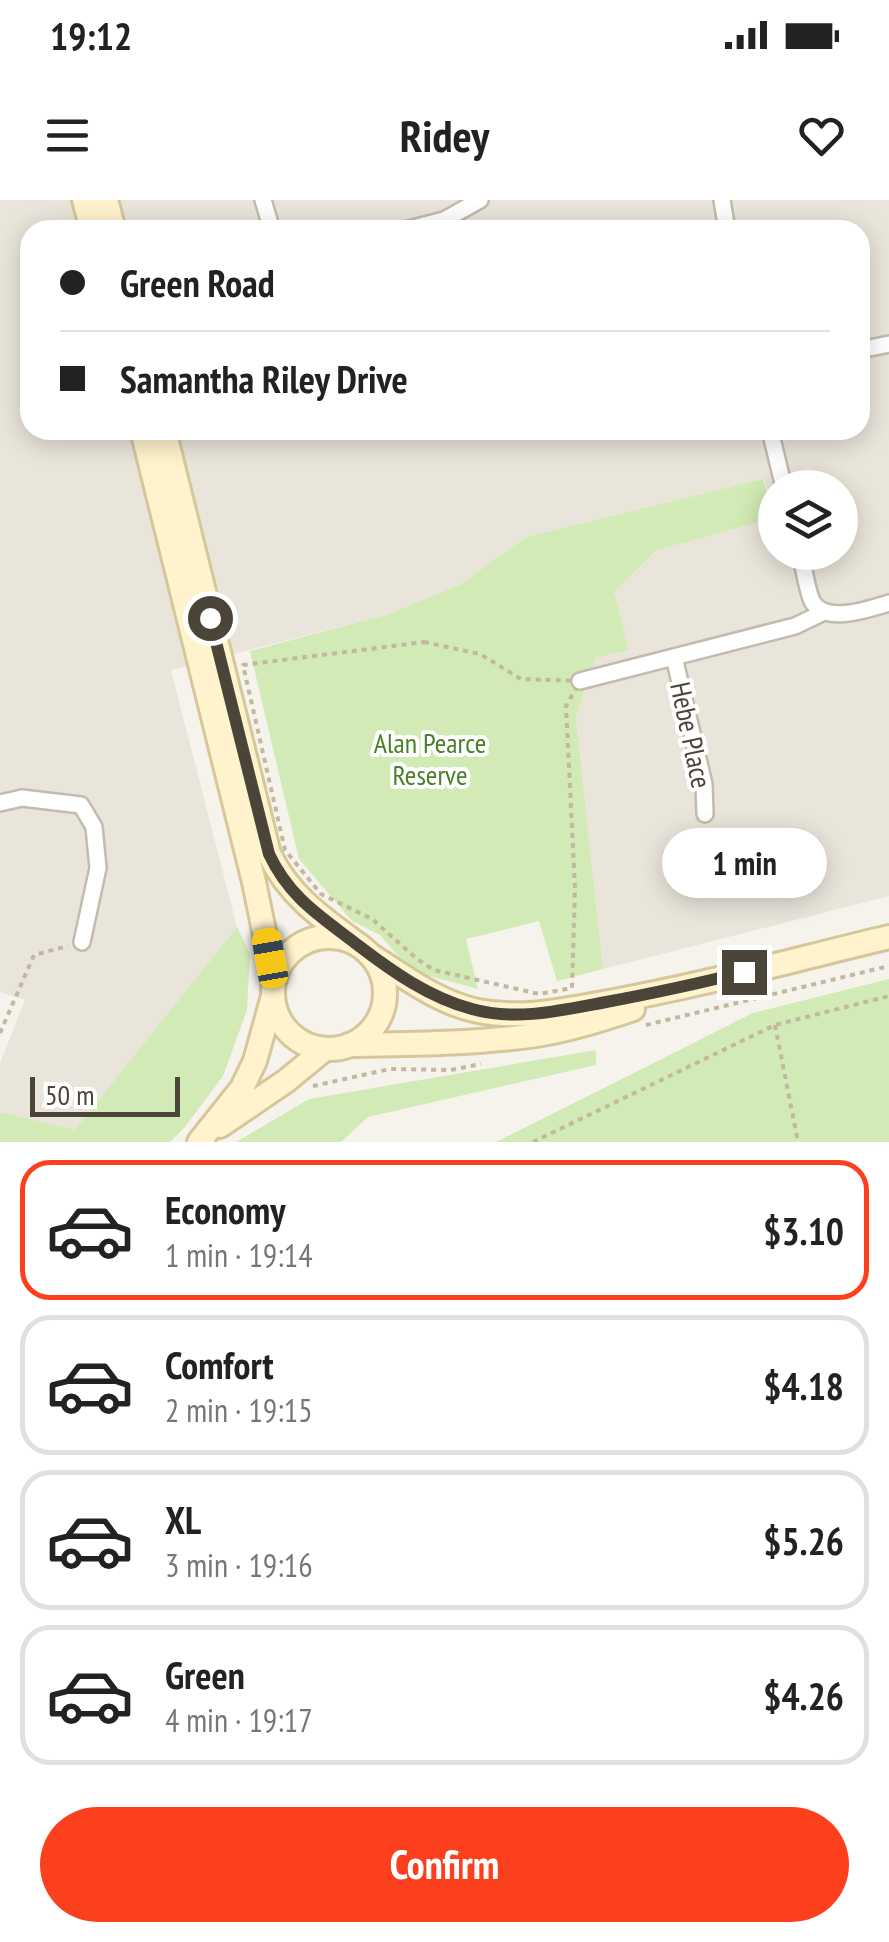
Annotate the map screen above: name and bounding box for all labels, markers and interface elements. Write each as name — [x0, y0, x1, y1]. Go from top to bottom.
text: 19:12 — [50, 11, 132, 60]
text: Ridey — [400, 106, 489, 164]
icon: menu — [40, 108, 95, 163]
icon: heart — [794, 108, 849, 163]
text: Green Road — [120, 258, 275, 307]
text: Samantha Riley Drive — [120, 354, 408, 403]
map controls — [758, 470, 858, 570]
button: layers — [758, 470, 858, 570]
route start — [188, 596, 233, 641]
street label: Hebe Place — [662, 678, 721, 791]
park label: Alan Pearce Reserve — [374, 724, 486, 793]
callout: 1 min — [662, 827, 826, 897]
text: 1 min — [712, 842, 777, 884]
car — [250, 926, 290, 990]
route end — [722, 950, 767, 995]
scale bar — [30, 1072, 180, 1116]
text: 50 m — [45, 1076, 94, 1113]
icon: car — [45, 1185, 135, 1275]
text: Economy — [165, 1185, 285, 1234]
text: $3.10 — [763, 1206, 844, 1255]
text: 1 min · 19:14 — [165, 1234, 313, 1276]
icon: car — [45, 1340, 135, 1430]
text: Comfort — [165, 1340, 274, 1389]
text: $4.18 — [763, 1361, 844, 1410]
text: 2 min · 19:15 — [165, 1389, 313, 1431]
icon: car — [45, 1495, 135, 1585]
text: XL — [165, 1495, 201, 1544]
text: $5.26 — [763, 1516, 844, 1565]
text: 3 min · 19:16 — [165, 1544, 313, 1586]
icon: car — [45, 1650, 135, 1740]
text: Green — [165, 1650, 245, 1699]
text: $4.26 — [763, 1671, 844, 1720]
text: 4 min · 19:17 — [165, 1699, 313, 1741]
button: Confirm — [40, 1807, 849, 1922]

